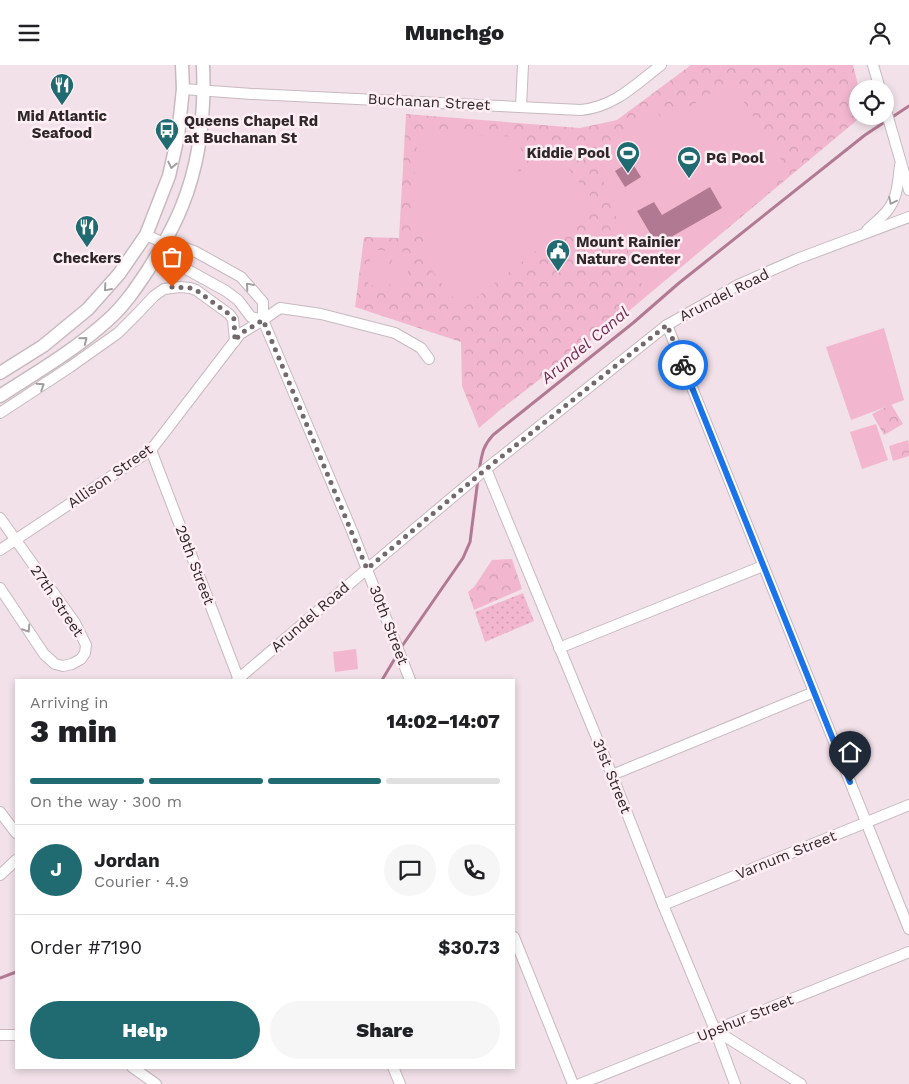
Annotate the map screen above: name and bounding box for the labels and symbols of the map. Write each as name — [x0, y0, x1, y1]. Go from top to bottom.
restaurant icon: Mid Atlantic Seafood — [49, 72, 75, 106]
street label: Buchanan Street — [367, 90, 491, 114]
place label: Mid Atlantic Seafood — [17, 107, 108, 142]
place label: Queens Chapel Rd at Buchanan St — [184, 112, 318, 147]
bus stop icon: Queens Chapel Rd at Buchanan St — [154, 117, 180, 151]
sports icon: Kiddie Pool — [615, 140, 641, 174]
place label: Kiddie Pool — [526, 144, 610, 162]
sports icon: PG Pool — [676, 145, 702, 179]
place label: PG Pool — [706, 149, 764, 167]
one-way arrow — [167, 161, 178, 170]
one-way arrow — [888, 196, 898, 205]
restaurant icon: Checkers — [74, 214, 100, 248]
place label: Mount Rainier Nature Center — [576, 233, 681, 268]
pin — [151, 236, 193, 287]
public building icon: Mount Rainier Nature Center — [545, 238, 571, 272]
place label: Checkers — [53, 249, 121, 267]
street label: Arundel Road — [676, 265, 772, 325]
one-way arrow — [104, 282, 112, 291]
one-way arrow — [245, 282, 254, 291]
water label: Arundel Canal — [536, 303, 633, 388]
one-way arrow — [78, 337, 87, 345]
courier — [658, 340, 708, 390]
one-way arrow — [35, 383, 44, 392]
street label: Allison Street — [64, 440, 157, 512]
street label: 29th Street — [172, 523, 219, 608]
street label: 27th Street — [26, 562, 88, 641]
street label: Arundel Road — [267, 578, 353, 656]
street label: 30th Street — [366, 583, 413, 668]
one-way arrow — [20, 624, 30, 633]
pin — [829, 731, 871, 782]
street label: 31st Street — [589, 736, 635, 817]
street label: Varnum Street — [733, 826, 839, 883]
street label: Upshur Street — [694, 990, 797, 1046]

